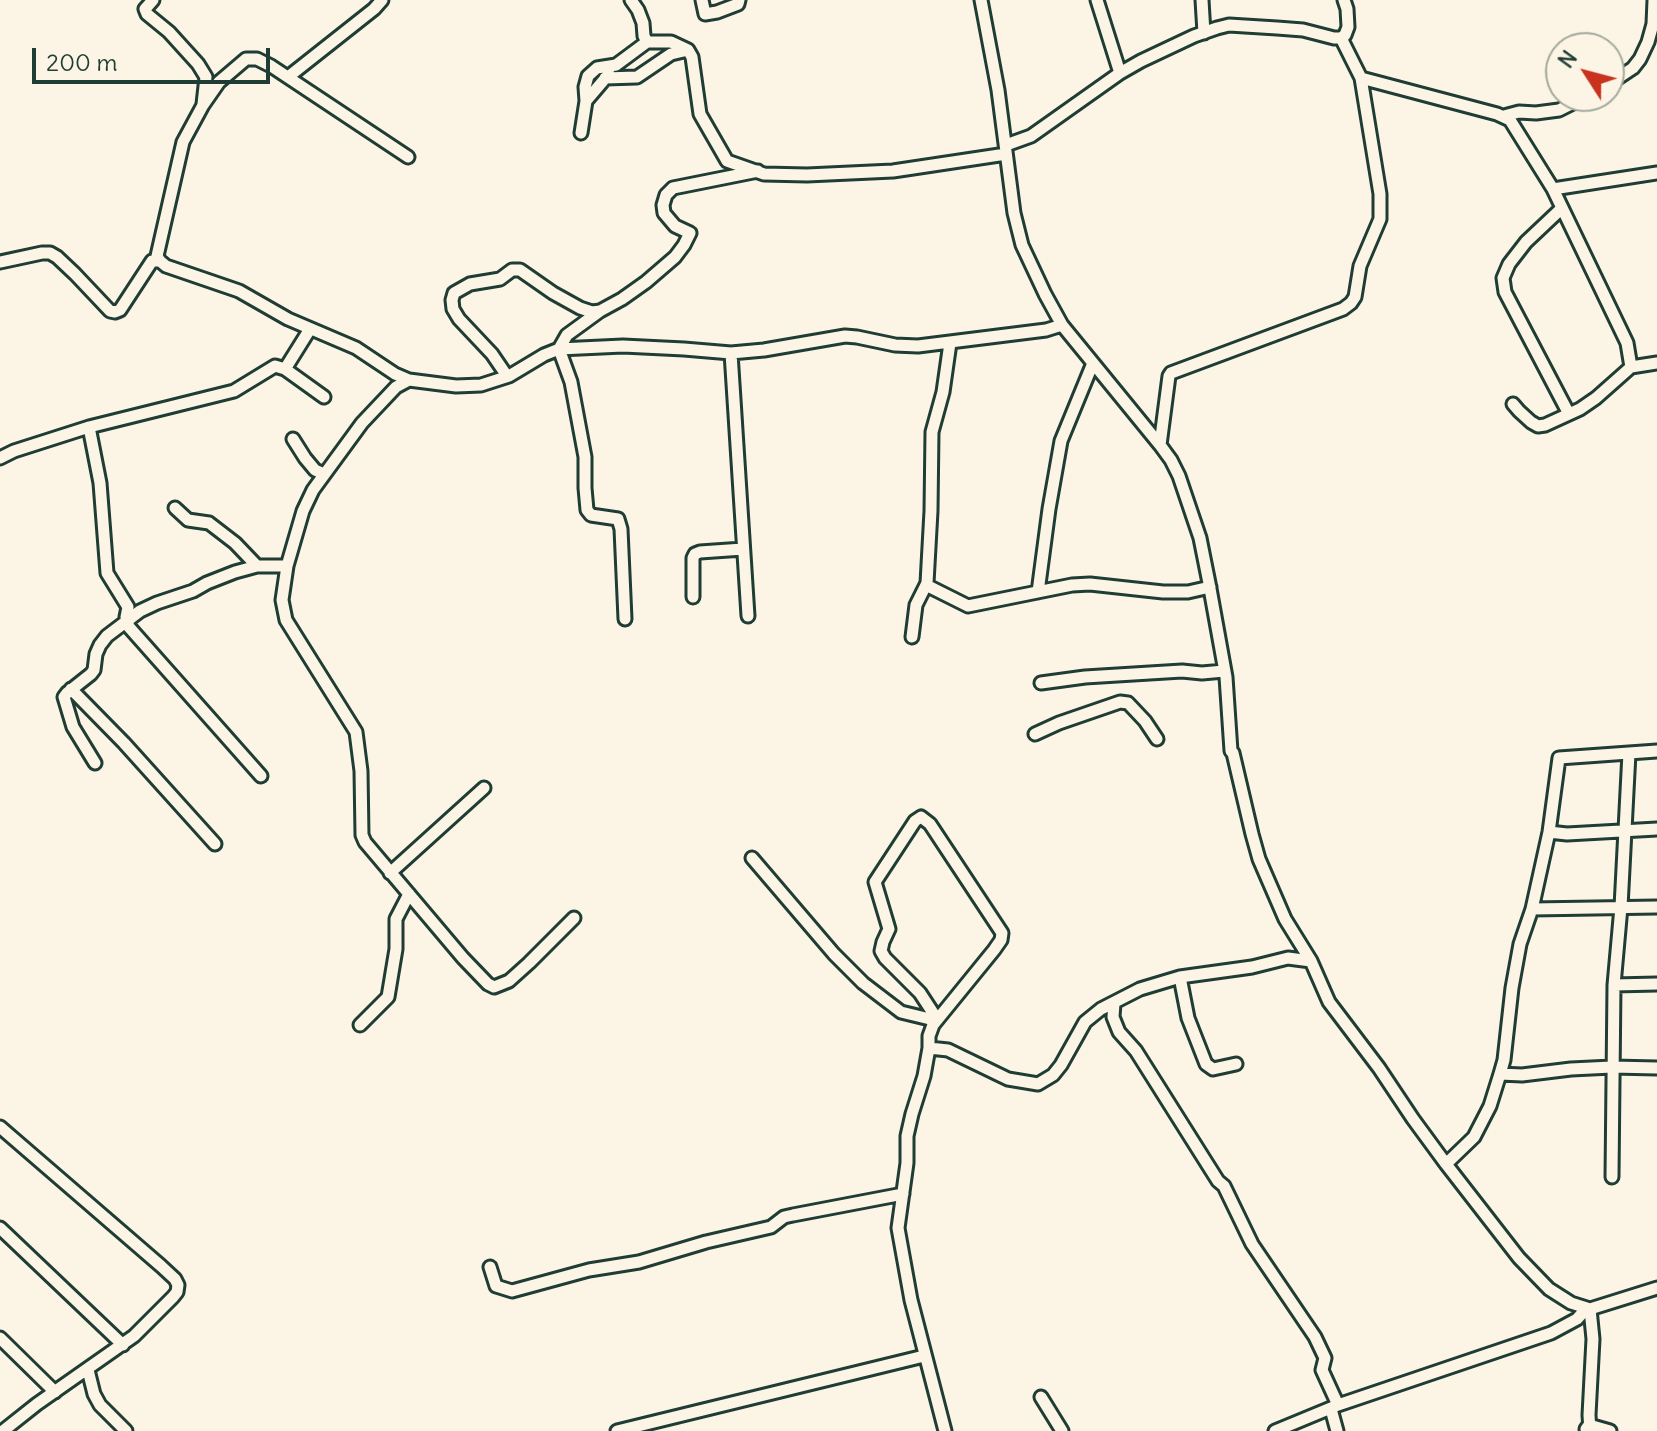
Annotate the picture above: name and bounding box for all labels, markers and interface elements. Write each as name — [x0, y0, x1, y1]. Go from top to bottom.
scale bar — [36, 32, 274, 82]
north arrow — [1545, 32, 1625, 112]
text: N — [1551, 45, 1583, 73]
text: 200 m — [46, 47, 118, 77]

